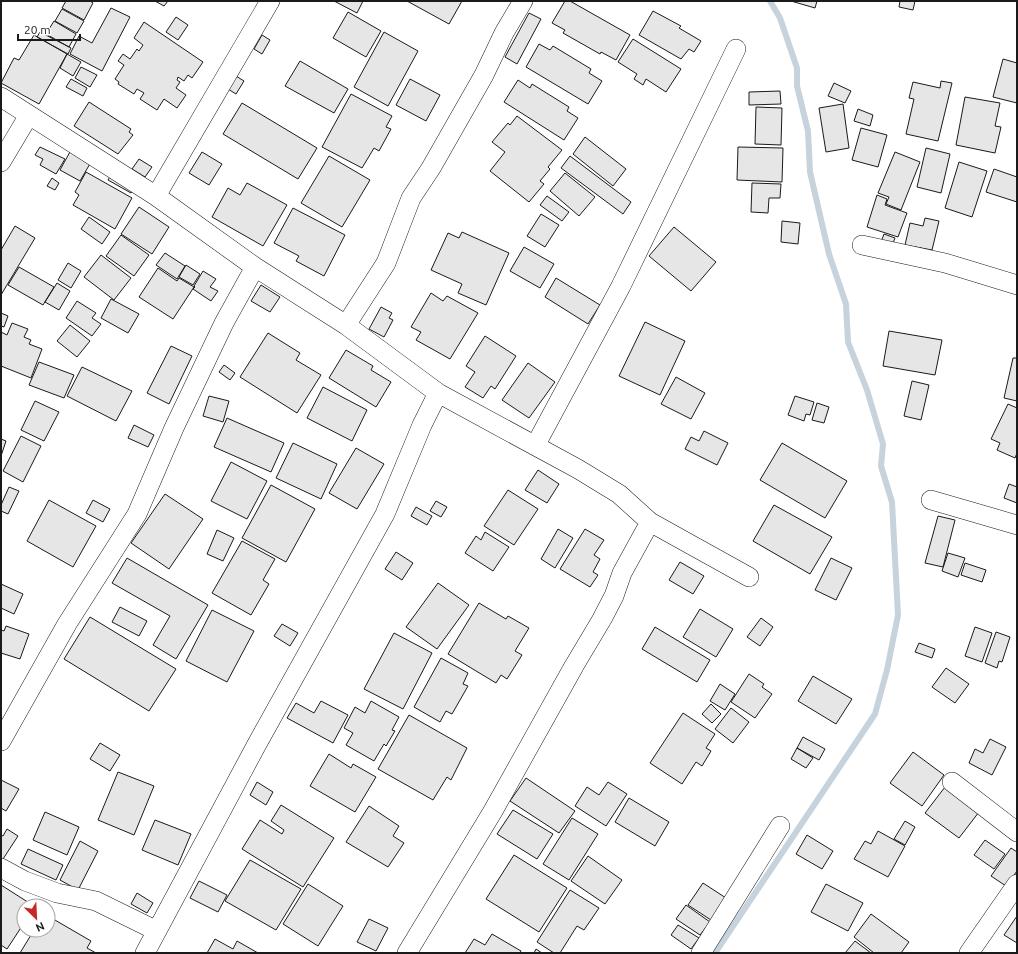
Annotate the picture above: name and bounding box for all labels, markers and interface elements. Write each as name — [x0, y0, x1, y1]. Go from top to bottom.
scale bar — [18, 16, 80, 42]
text: 20 m — [24, 23, 51, 36]
north arrow — [16, 898, 56, 938]
text: N — [34, 920, 46, 934]

